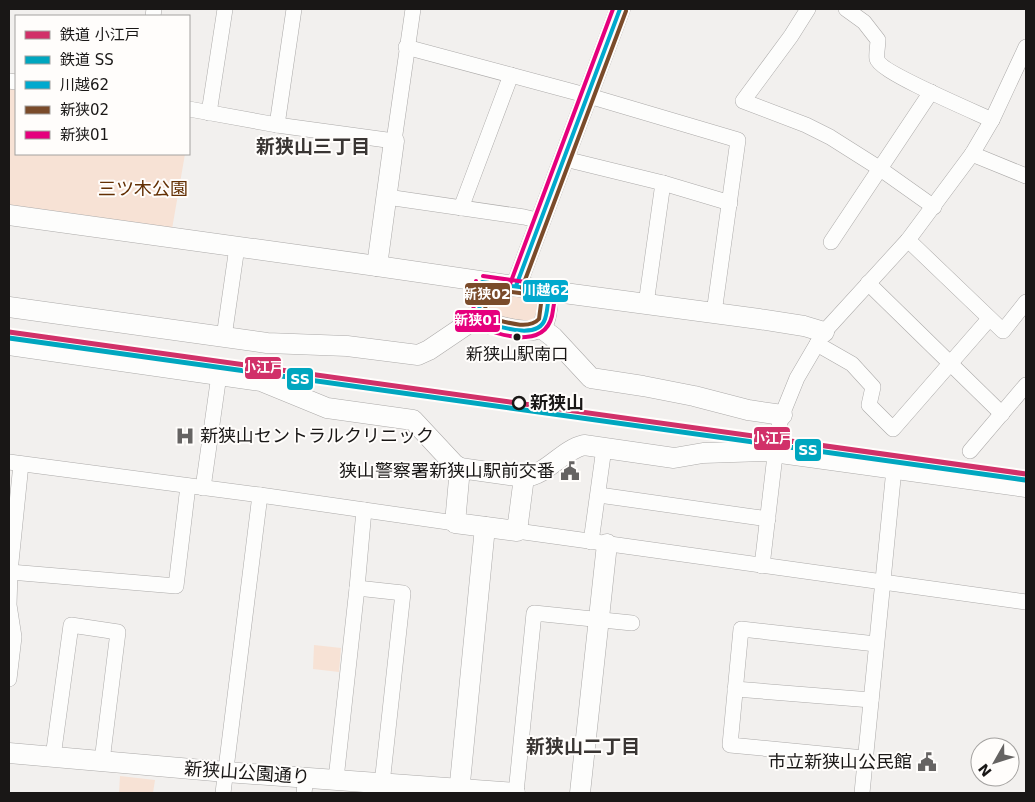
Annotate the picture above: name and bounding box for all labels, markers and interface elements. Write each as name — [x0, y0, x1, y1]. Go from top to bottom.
legend — [15, 15, 190, 155]
text: 鉄道 小江戸 — [60, 26, 140, 44]
text: 鉄道 SS — [60, 51, 114, 69]
text: 川越62 — [60, 76, 109, 94]
text: 新狭02 — [60, 101, 109, 119]
text: 新狭01 — [60, 126, 109, 144]
district label: 新狭山三丁目 — [256, 135, 370, 157]
park label: 三ツ木公園 — [98, 178, 188, 199]
line badge: 川越62 — [522, 279, 569, 303]
line badge: 新狭02 — [464, 282, 511, 306]
text: 川越62 — [522, 282, 570, 298]
text: 新狭02 — [463, 286, 511, 302]
line badge: 新狭01 — [454, 309, 501, 333]
text: 新狭01 — [454, 312, 502, 328]
marker: 新狭山駅南口 — [512, 332, 522, 342]
place label: 新狭山駅南口 — [466, 344, 568, 364]
line badge: 小江戸 — [244, 356, 282, 380]
text: 小江戸 — [242, 359, 284, 375]
line badge: SS — [286, 367, 314, 391]
text: SS — [290, 371, 310, 387]
place label: 新狭山 — [530, 392, 584, 413]
marker: 新狭山 — [512, 396, 526, 410]
hospital icon: 新狭山セントラルクリニック — [174, 425, 196, 447]
place label: 新狭山セントラルクリニック — [200, 425, 434, 446]
line badge: 小江戸 — [753, 426, 791, 451]
text: 小江戸 — [751, 430, 793, 446]
line badge: SS — [794, 438, 822, 462]
text: SS — [798, 442, 818, 458]
place label: 狭山警察署新狭山駅前交番 — [339, 460, 555, 481]
public building icon: 狭山警察署新狭山駅前交番 — [559, 460, 581, 482]
district label: 新狭山二丁目 — [526, 735, 640, 757]
north arrow — [970, 737, 1020, 787]
place label: 市立新狭山公民館 — [768, 751, 912, 772]
public building icon: 市立新狭山公民館 — [916, 751, 938, 773]
street label: 新狭山公園通り — [183, 758, 311, 787]
text: N — [975, 761, 995, 780]

